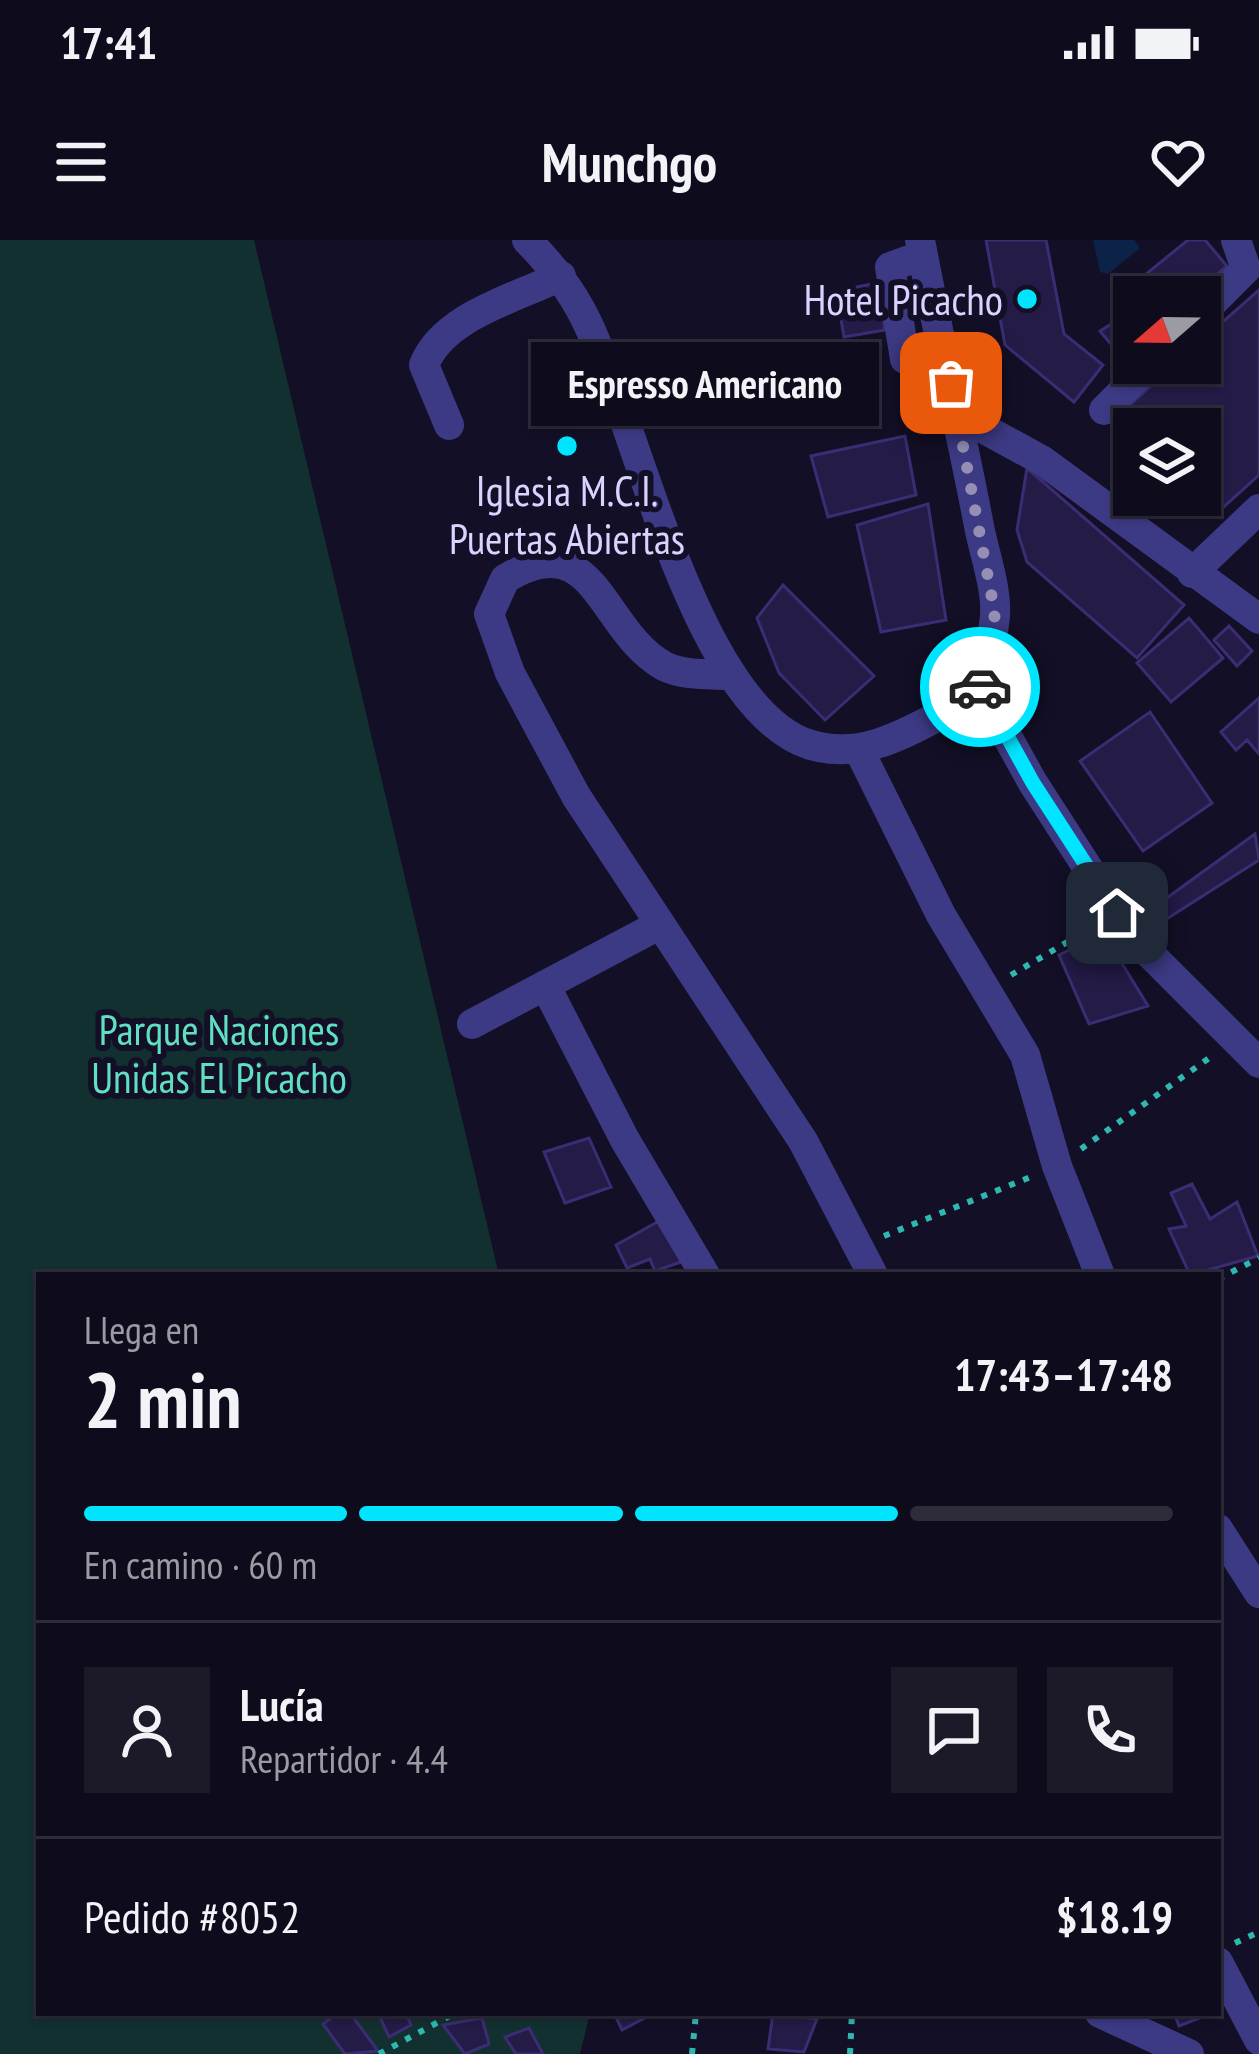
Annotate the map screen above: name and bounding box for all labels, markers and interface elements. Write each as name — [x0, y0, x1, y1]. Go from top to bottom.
text: 17:41 — [60, 13, 157, 71]
text: Munchgo — [542, 127, 717, 197]
icon: menu — [48, 129, 114, 195]
icon: heart — [1145, 129, 1211, 195]
place label: Hotel Picacho — [804, 272, 1003, 327]
north arrow — [1113, 276, 1221, 384]
map controls — [1113, 276, 1221, 516]
marker: Hotel Picacho — [1014, 286, 1040, 312]
pin — [900, 332, 1002, 434]
callout: Espresso Americano — [531, 341, 879, 425]
icon: bag — [918, 350, 984, 416]
text: Espresso Americano — [568, 358, 842, 409]
button: layers — [1113, 408, 1221, 516]
marker: Iglesia M.C.I. Puertas Abiertas — [554, 433, 580, 459]
place label: Iglesia M.C.I. Puertas Abiertas — [449, 463, 685, 566]
courier — [920, 627, 1040, 747]
icon: car — [947, 654, 1013, 720]
pin — [1066, 862, 1168, 964]
icon: home — [1084, 880, 1150, 946]
park label: Parque Naciones Unidas El Picacho — [91, 1002, 347, 1105]
text: Llega en — [84, 1304, 199, 1355]
text: 17:43–17:48 — [954, 1345, 1173, 1403]
text: 2 min — [84, 1349, 242, 1450]
text: En camino · 60 m — [84, 1539, 317, 1590]
button: person — [84, 1667, 210, 1793]
button: chat — [891, 1667, 1017, 1793]
button: phone — [1047, 1667, 1173, 1793]
text: Lucía — [240, 1675, 324, 1733]
text: Repartidor · 4.4 — [240, 1733, 448, 1784]
text: Pedido #8052 — [84, 1887, 301, 1945]
text: $18.19 — [1056, 1887, 1173, 1945]

